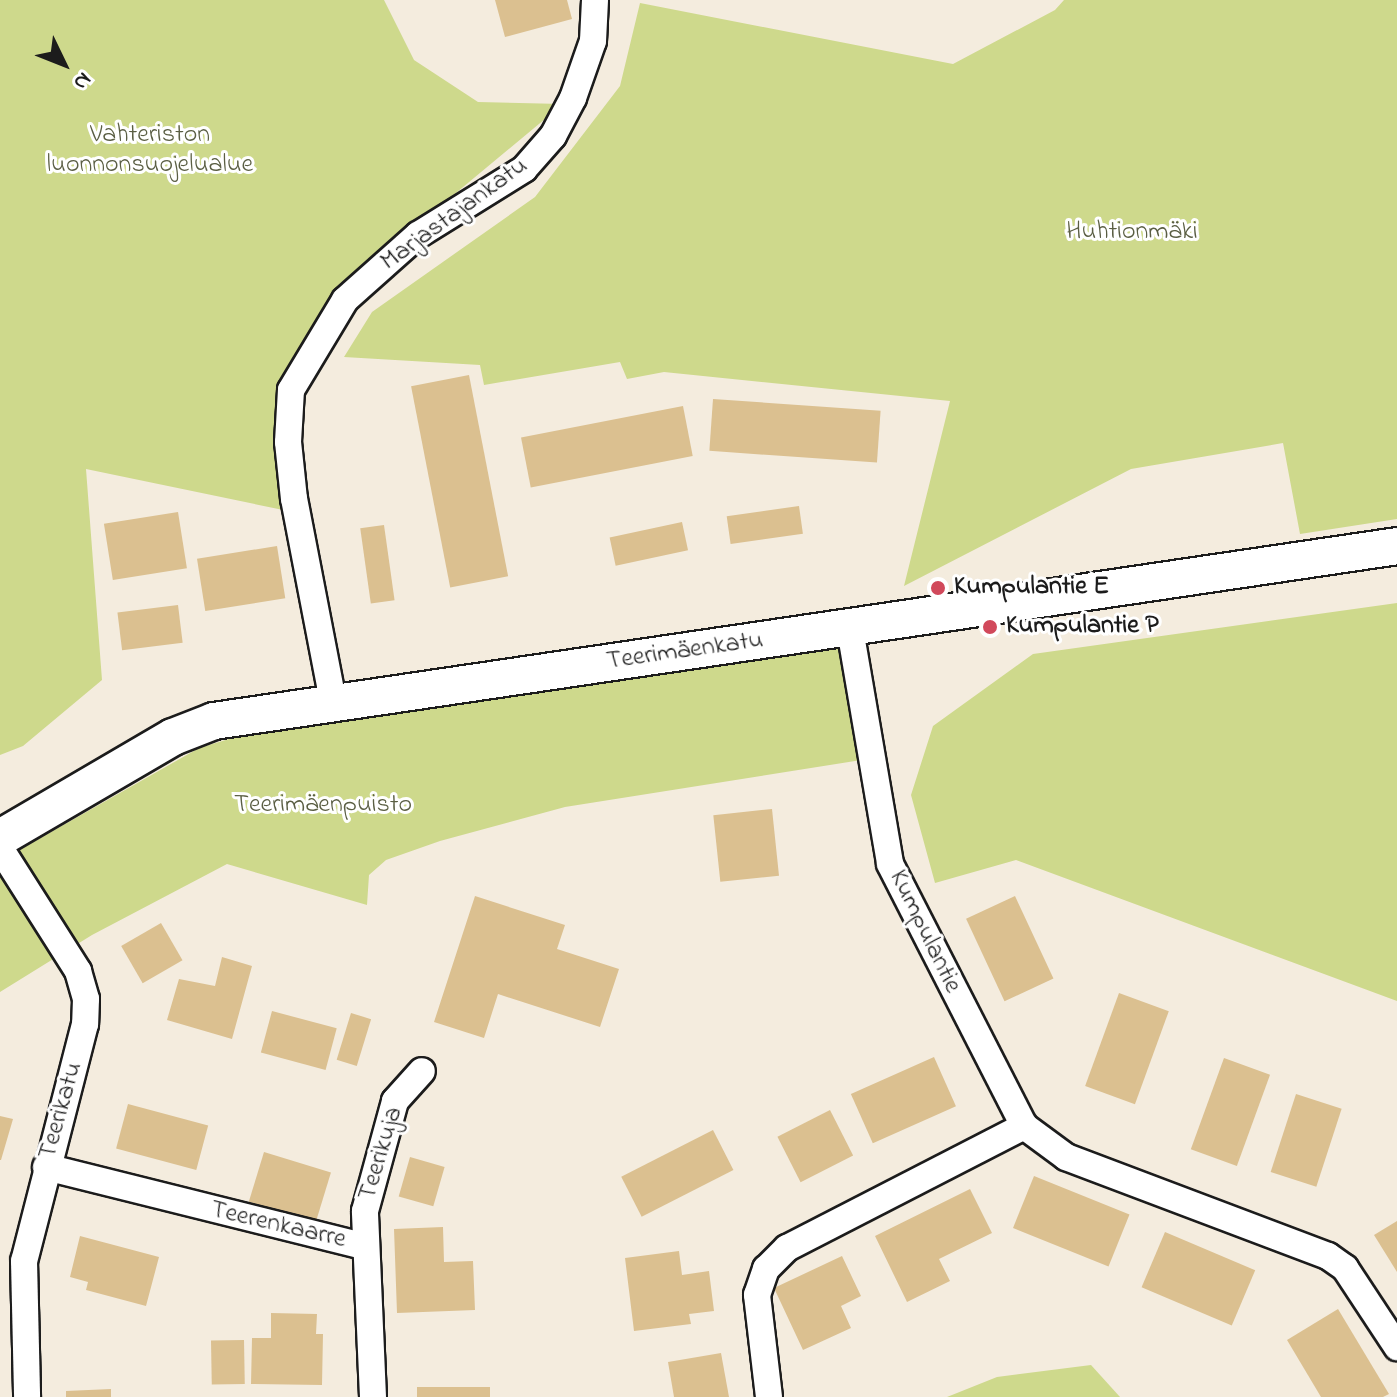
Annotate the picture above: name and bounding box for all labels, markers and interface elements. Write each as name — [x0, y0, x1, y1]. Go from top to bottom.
north arrow — [24, 24, 104, 104]
text: N — [65, 64, 98, 97]
park label: Vahteriston luonnonsuojelualue — [47, 120, 253, 182]
street label: Marjastajankatu — [375, 151, 535, 279]
park label: Huhtionmäki — [1066, 217, 1198, 249]
place label: Kumpulantie E — [954, 572, 1109, 604]
marker: Kumpulantie E — [929, 579, 947, 597]
place label: Kumpulantie P — [1006, 611, 1159, 643]
marker: Kumpulantie P — [981, 618, 999, 636]
street label: Teerimäenkatu — [605, 626, 765, 678]
park label: Teerimäenpuisto — [234, 790, 412, 822]
street label: Kumpulantie — [881, 865, 967, 999]
street label: Teerikatu — [33, 1059, 91, 1163]
street label: Teerikuja — [353, 1103, 411, 1205]
street label: Teerenkaarre — [207, 1195, 349, 1257]

